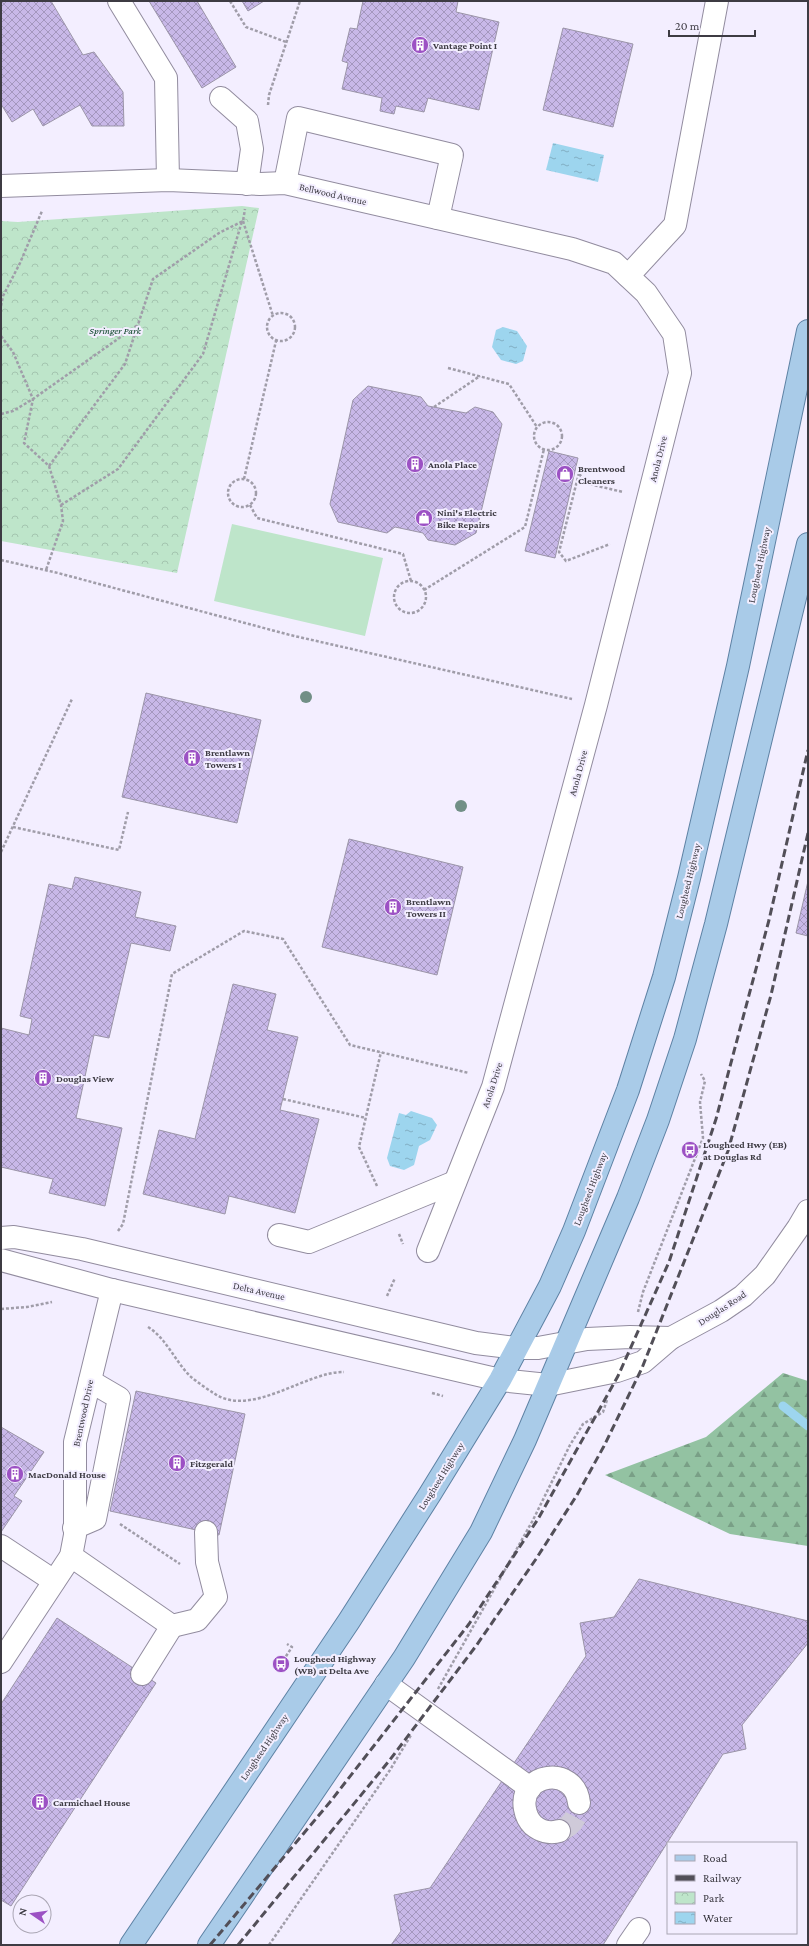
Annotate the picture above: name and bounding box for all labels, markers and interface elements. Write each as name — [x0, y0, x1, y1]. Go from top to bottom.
scale bar — [669, 12, 755, 38]
text: 20 m — [675, 19, 700, 33]
building icon: Vantage Point I — [410, 35, 430, 55]
place label: Vantage Point I — [432, 40, 498, 51]
street label: Bellwood Avenue — [298, 181, 368, 207]
park label: Springer Park — [89, 325, 141, 336]
street label: Anola Drive — [647, 434, 669, 483]
building icon: Anola Place — [405, 454, 425, 474]
place label: Anola Place — [427, 459, 477, 470]
place label: Brentwood Cleaners — [578, 463, 626, 486]
shop icon: Brentwood Cleaners — [555, 464, 575, 484]
place label: Nini's Electric Bike Repairs — [437, 507, 497, 530]
shop icon: Nini's Electric Bike Repairs — [414, 508, 434, 528]
street label: Lougheed Highway — [746, 526, 772, 604]
place label: Brentlawn Towers I — [205, 747, 250, 770]
building icon: Brentlawn Towers I — [182, 748, 202, 768]
street label: Anola Drive — [567, 748, 590, 797]
street label: Lougheed Highway — [673, 842, 703, 920]
place label: Brentlawn Towers II — [406, 896, 451, 919]
building icon: Brentlawn Towers II — [383, 897, 403, 917]
street label: Anola Drive — [480, 1060, 505, 1109]
building icon: Douglas View — [33, 1068, 53, 1088]
place label: Douglas View — [56, 1073, 115, 1084]
place label: Lougheed Hwy (EB) at Douglas Rd — [703, 1139, 787, 1162]
bus stop icon: Lougheed Hwy (EB) at Douglas Rd — [680, 1140, 700, 1160]
street label: Lougheed Highway — [571, 1151, 609, 1227]
street label: Delta Avenue — [232, 1280, 287, 1302]
street label: Douglas Road — [696, 1288, 749, 1328]
street label: Brentwood Drive — [71, 1378, 96, 1447]
street label: Lougheed Highway — [416, 1440, 466, 1512]
building icon: Fitzgerald — [167, 1453, 187, 1473]
place label: Fitzgerald — [190, 1458, 233, 1469]
building icon: MacDonald House — [5, 1464, 25, 1484]
place label: MacDonald House — [28, 1469, 106, 1480]
place label: Lougheed Highway (WB) at Delta Ave — [294, 1653, 376, 1677]
bus stop icon: Lougheed Highway (WB) at Delta Ave — [271, 1654, 291, 1674]
street label: Lougheed Highway — [238, 1712, 290, 1782]
building icon: Carmichael House — [30, 1792, 50, 1812]
place label: Carmichael House — [53, 1797, 131, 1808]
legend — [667, 1842, 797, 1934]
text: Road — [703, 1851, 728, 1865]
text: Railway — [703, 1871, 742, 1885]
text: Park — [703, 1891, 725, 1905]
north arrow — [12, 1894, 52, 1934]
text: N — [16, 1906, 29, 1917]
text: Water — [703, 1911, 733, 1925]

